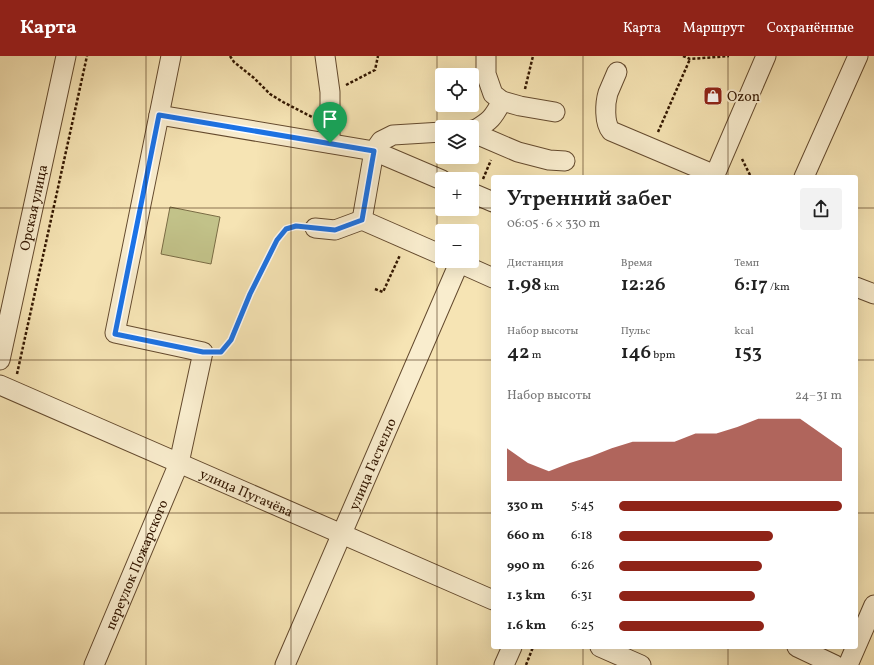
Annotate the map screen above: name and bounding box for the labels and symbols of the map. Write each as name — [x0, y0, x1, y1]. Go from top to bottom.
shop icon: Ozon — [702, 85, 724, 107]
place label: Ozon — [727, 88, 760, 107]
pin — [313, 102, 347, 143]
street label: Орская улица — [16, 163, 53, 253]
street label: улица Гастелло — [345, 416, 402, 514]
street label: улица Пугачёва — [196, 465, 296, 523]
street label: переулок Пожарского — [102, 497, 173, 633]

